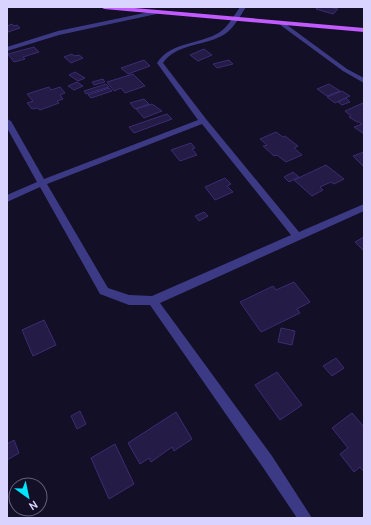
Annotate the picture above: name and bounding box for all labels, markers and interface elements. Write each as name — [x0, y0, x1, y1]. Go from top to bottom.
north arrow — [8, 477, 48, 517]
text: N — [26, 497, 41, 513]

